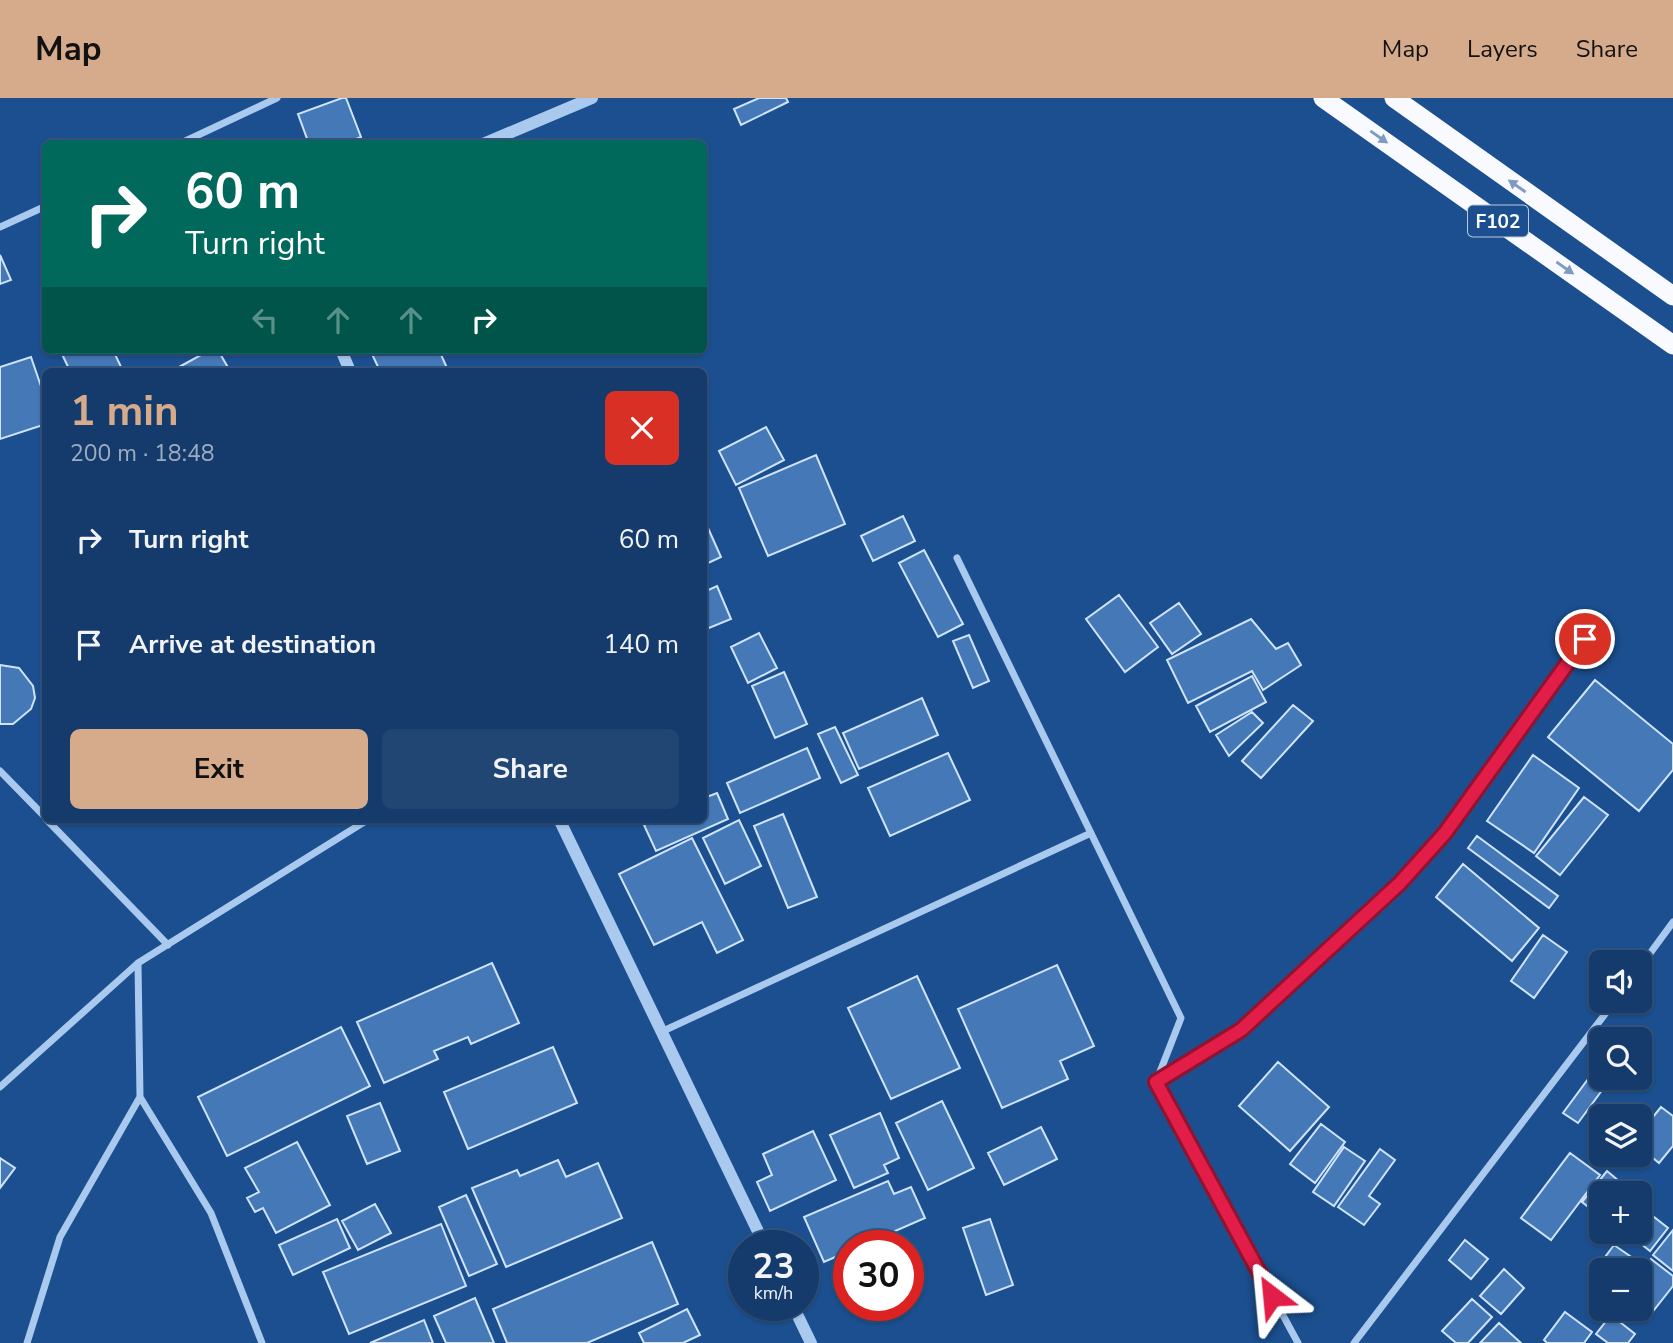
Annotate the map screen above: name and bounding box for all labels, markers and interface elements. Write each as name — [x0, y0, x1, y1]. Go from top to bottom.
text: Map — [35, 27, 102, 72]
text: Map — [1382, 33, 1429, 65]
text: Layers — [1467, 33, 1538, 65]
text: Share — [1576, 33, 1638, 65]
one-way arrow — [1370, 130, 1388, 144]
text: 60 m — [185, 158, 300, 225]
icon: right — [70, 168, 161, 259]
one-way arrow — [1508, 179, 1527, 193]
road number: F102 — [1468, 206, 1528, 237]
text: Turn right — [185, 222, 325, 265]
one-way arrow — [1556, 261, 1574, 275]
icon: left — [246, 301, 284, 339]
icon: ahead — [319, 301, 357, 339]
icon: ahead — [392, 301, 430, 339]
icon: right — [465, 301, 503, 339]
text: 1 min — [70, 383, 179, 440]
button: close — [605, 391, 679, 465]
text: 200 m · 18:48 — [70, 438, 215, 469]
icon: right — [70, 521, 108, 559]
text: Turn right — [129, 522, 248, 557]
text: 60 m — [619, 522, 679, 557]
pin — [1555, 609, 1615, 669]
icon: arrive — [1566, 620, 1604, 658]
icon: arrive — [70, 626, 108, 664]
text: Arrive at destination — [129, 627, 376, 662]
text: 140 m — [603, 627, 679, 662]
button: Exit — [70, 729, 368, 809]
button: Share — [382, 729, 679, 809]
map controls — [1589, 950, 1652, 1321]
button: sound — [1589, 950, 1652, 1013]
button: search — [1589, 1027, 1652, 1090]
button: layers — [1589, 1104, 1652, 1167]
button: + — [1589, 1181, 1652, 1244]
speed limit sign: 30 — [833, 1230, 924, 1321]
text: 23 — [752, 1243, 795, 1290]
button: − — [1589, 1258, 1652, 1321]
position arrow — [1235, 1259, 1309, 1333]
text: km/h — [754, 1281, 793, 1305]

